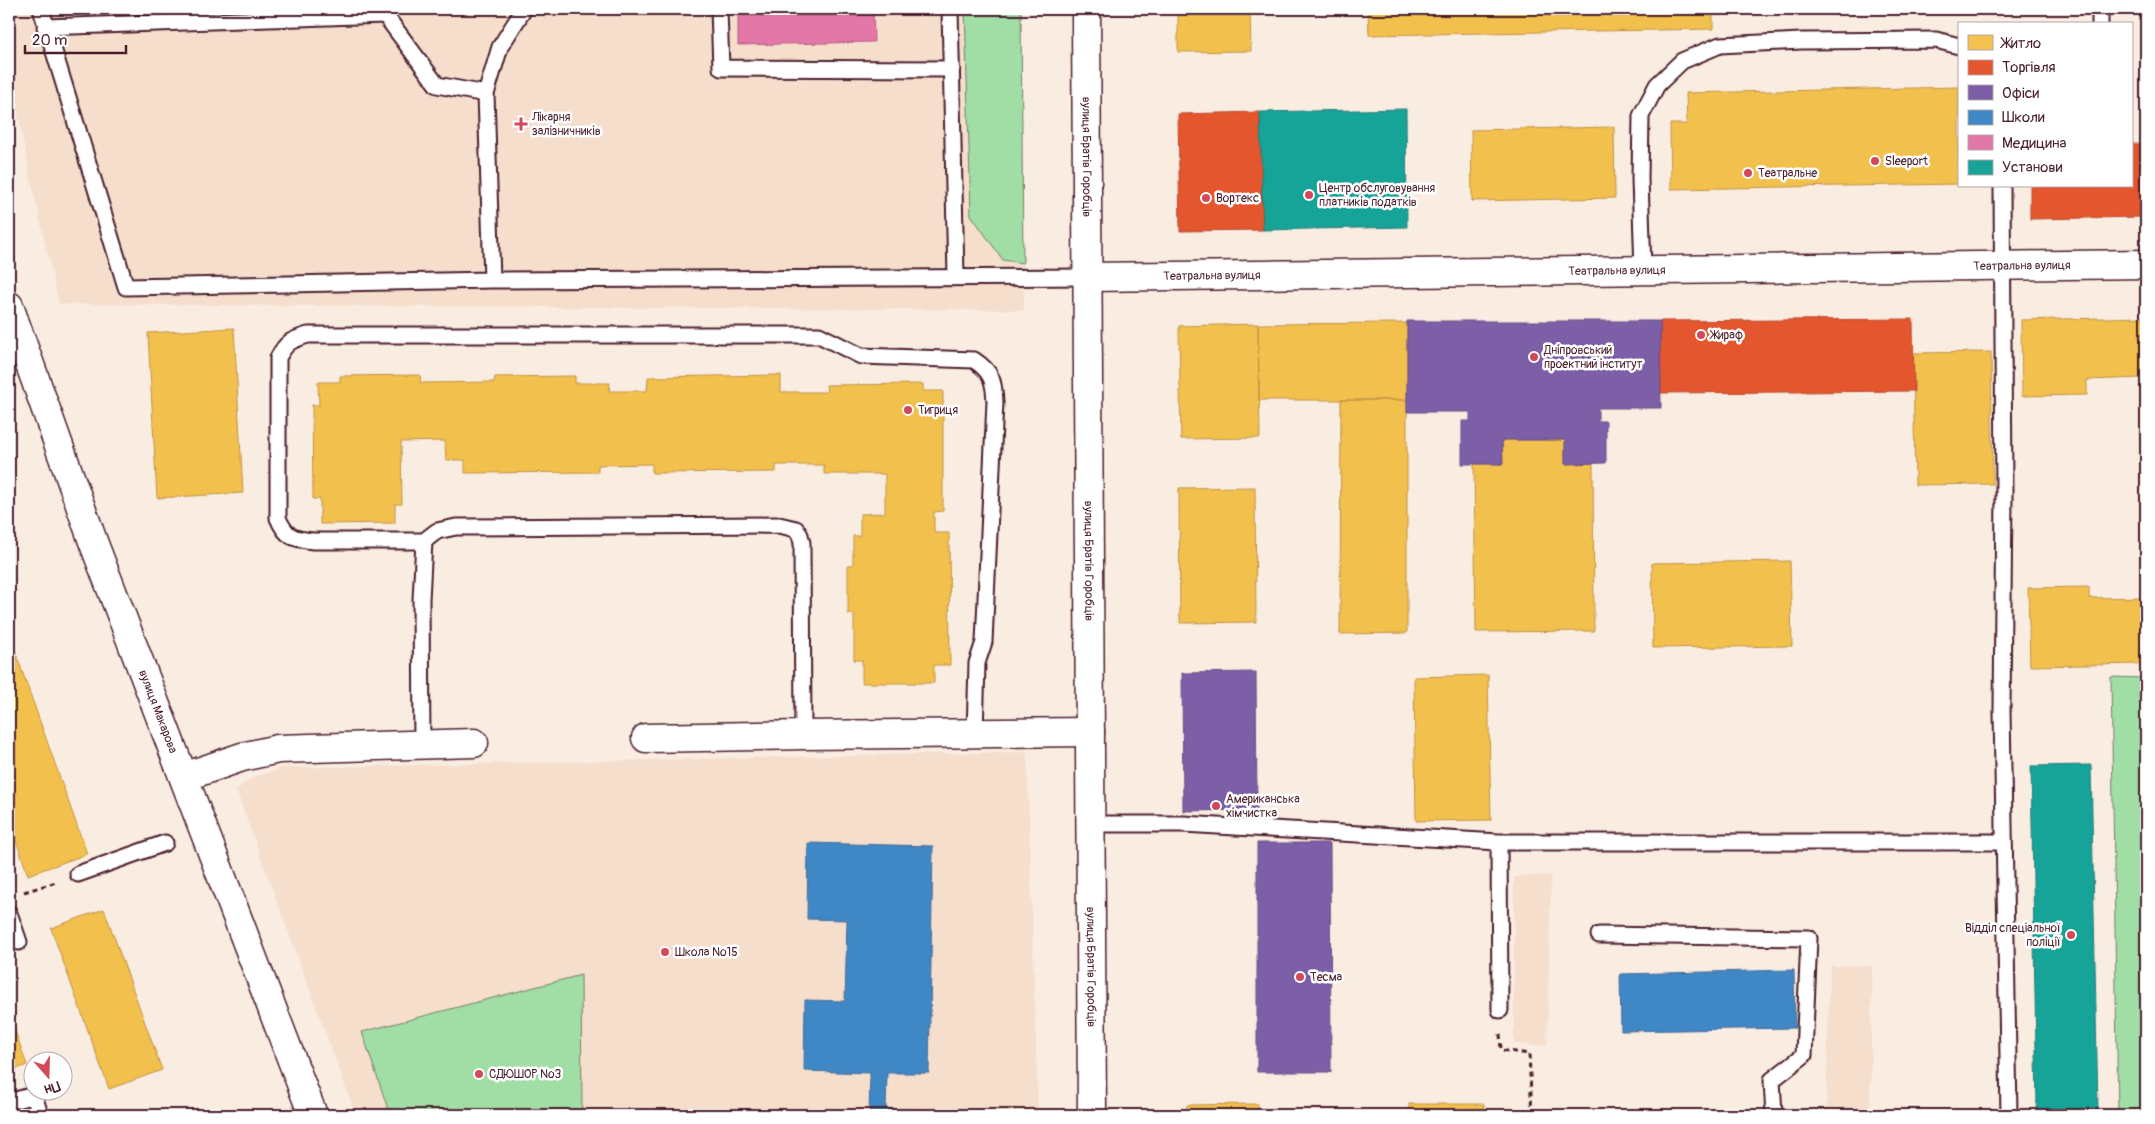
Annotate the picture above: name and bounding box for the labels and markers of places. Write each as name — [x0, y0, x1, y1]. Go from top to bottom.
place label: Лікарня залізничників — [531, 110, 601, 139]
marker: Лікарня залізничників — [514, 117, 528, 131]
place label: Sleeport — [1885, 154, 1928, 169]
marker: Sleeport — [1869, 155, 1881, 167]
place label: Театральне — [1758, 166, 1817, 181]
marker: Театральне — [1742, 167, 1754, 179]
place label: Центр обслуговування платників податків — [1319, 181, 1436, 210]
marker: Центр обслуговування платників податків — [1303, 189, 1315, 201]
place label: Вортекс — [1216, 191, 1259, 206]
marker: Вортекс — [1200, 192, 1212, 204]
place label: Жираф — [1709, 328, 1743, 343]
marker: Жираф — [1695, 329, 1707, 341]
place label: Дніпровський проектний інститут — [1543, 343, 1643, 372]
marker: Дніпровський проектний інститут — [1528, 351, 1540, 363]
place label: Тигриця — [918, 403, 959, 418]
marker: Тигриця — [902, 404, 914, 416]
place label: Американська хімчистка — [1226, 792, 1300, 821]
marker: Американська хімчистка — [1210, 800, 1222, 812]
place label: Відділ спеціальної поліції — [1965, 921, 2061, 950]
marker: Відділ спеціальної поліції — [2065, 929, 2077, 941]
place label: Школа №15 — [675, 945, 738, 960]
marker: Школа №15 — [659, 946, 671, 958]
place label: Тесма — [1310, 970, 1343, 985]
marker: Тесма — [1294, 971, 1306, 983]
place label: СДЮШОР №3 — [489, 1067, 561, 1082]
marker: СДЮШОР №3 — [473, 1068, 485, 1080]

